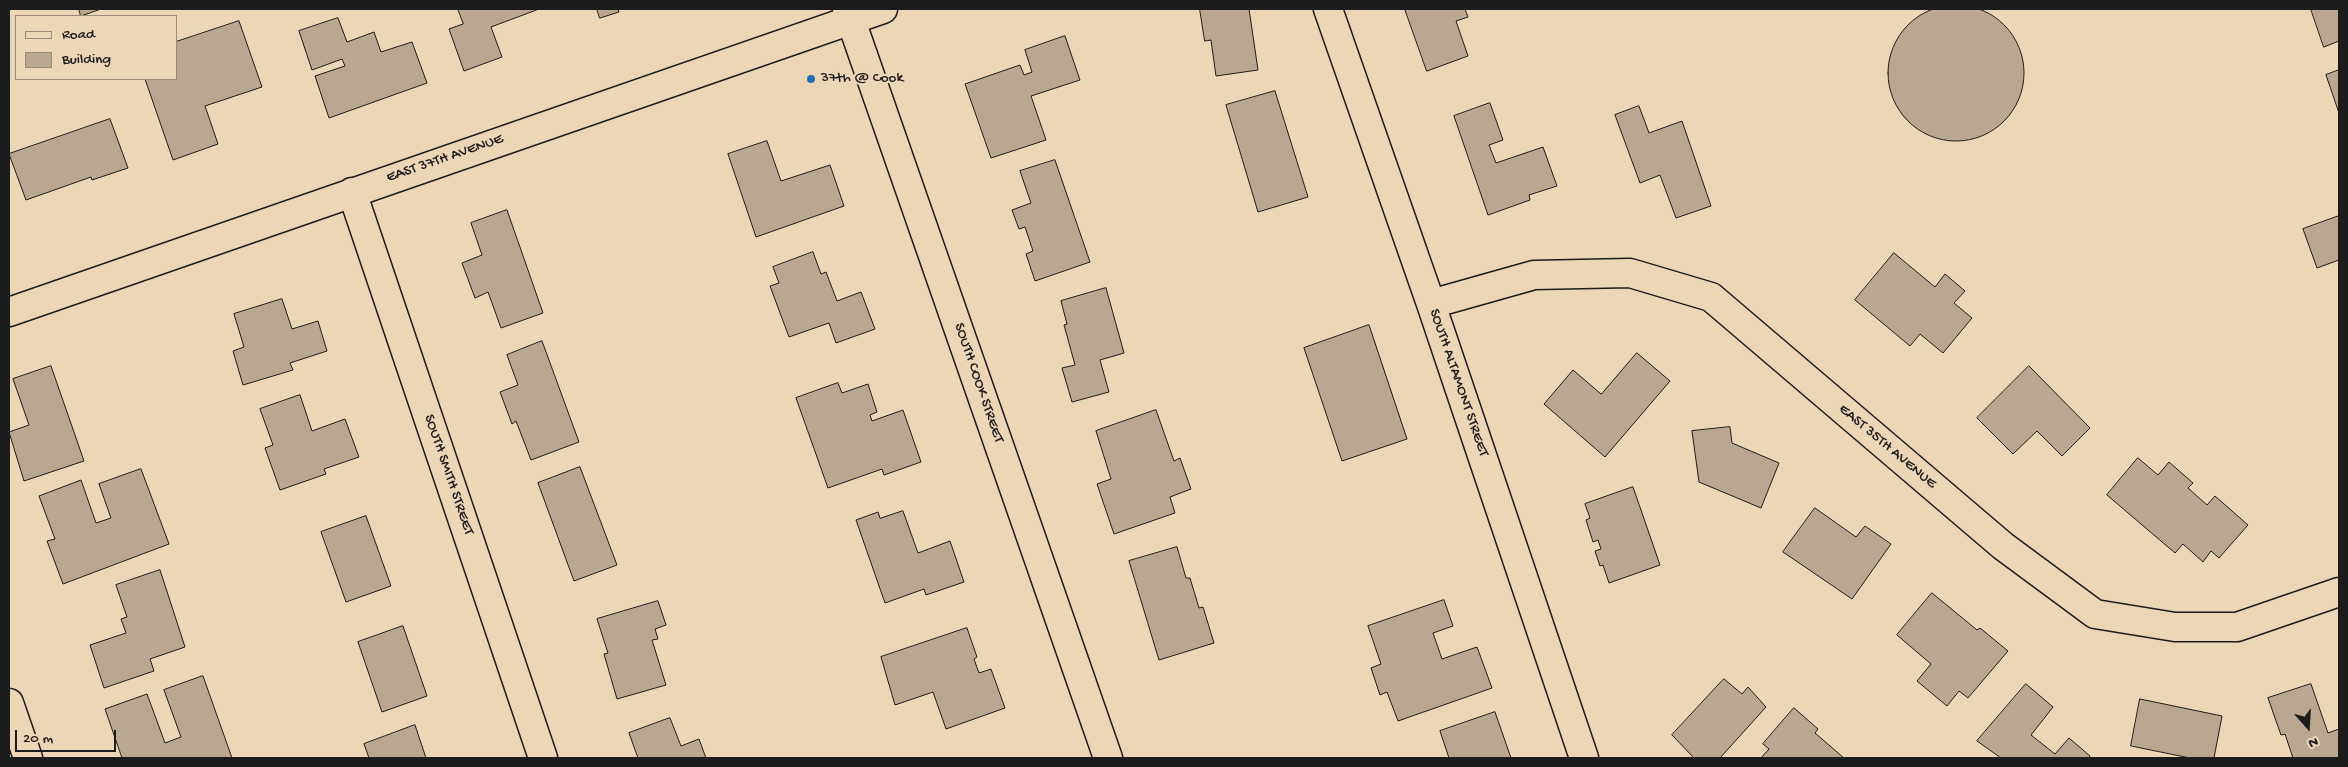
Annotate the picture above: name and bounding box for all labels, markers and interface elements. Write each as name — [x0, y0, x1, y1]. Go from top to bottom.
legend — [15, 15, 178, 80]
text: Road — [62, 26, 95, 44]
text: Building — [62, 51, 111, 69]
place label: 37th @ Cook — [821, 70, 903, 88]
marker: 37th @ Cook — [805, 73, 817, 85]
street label: EAST 37TH AVENUE — [384, 131, 506, 187]
street label: SOUTH ALTAMONT STREET — [1424, 307, 1492, 459]
street label: SOUTH COOK STREET — [949, 321, 1007, 445]
street label: EAST 35TH AVENUE — [1834, 401, 1940, 493]
street label: SOUTH SMITH STREET — [419, 412, 477, 538]
north arrow — [2283, 702, 2333, 752]
scale bar — [18, 720, 119, 752]
text: 20 m — [23, 730, 53, 748]
text: N — [2306, 732, 2320, 751]

